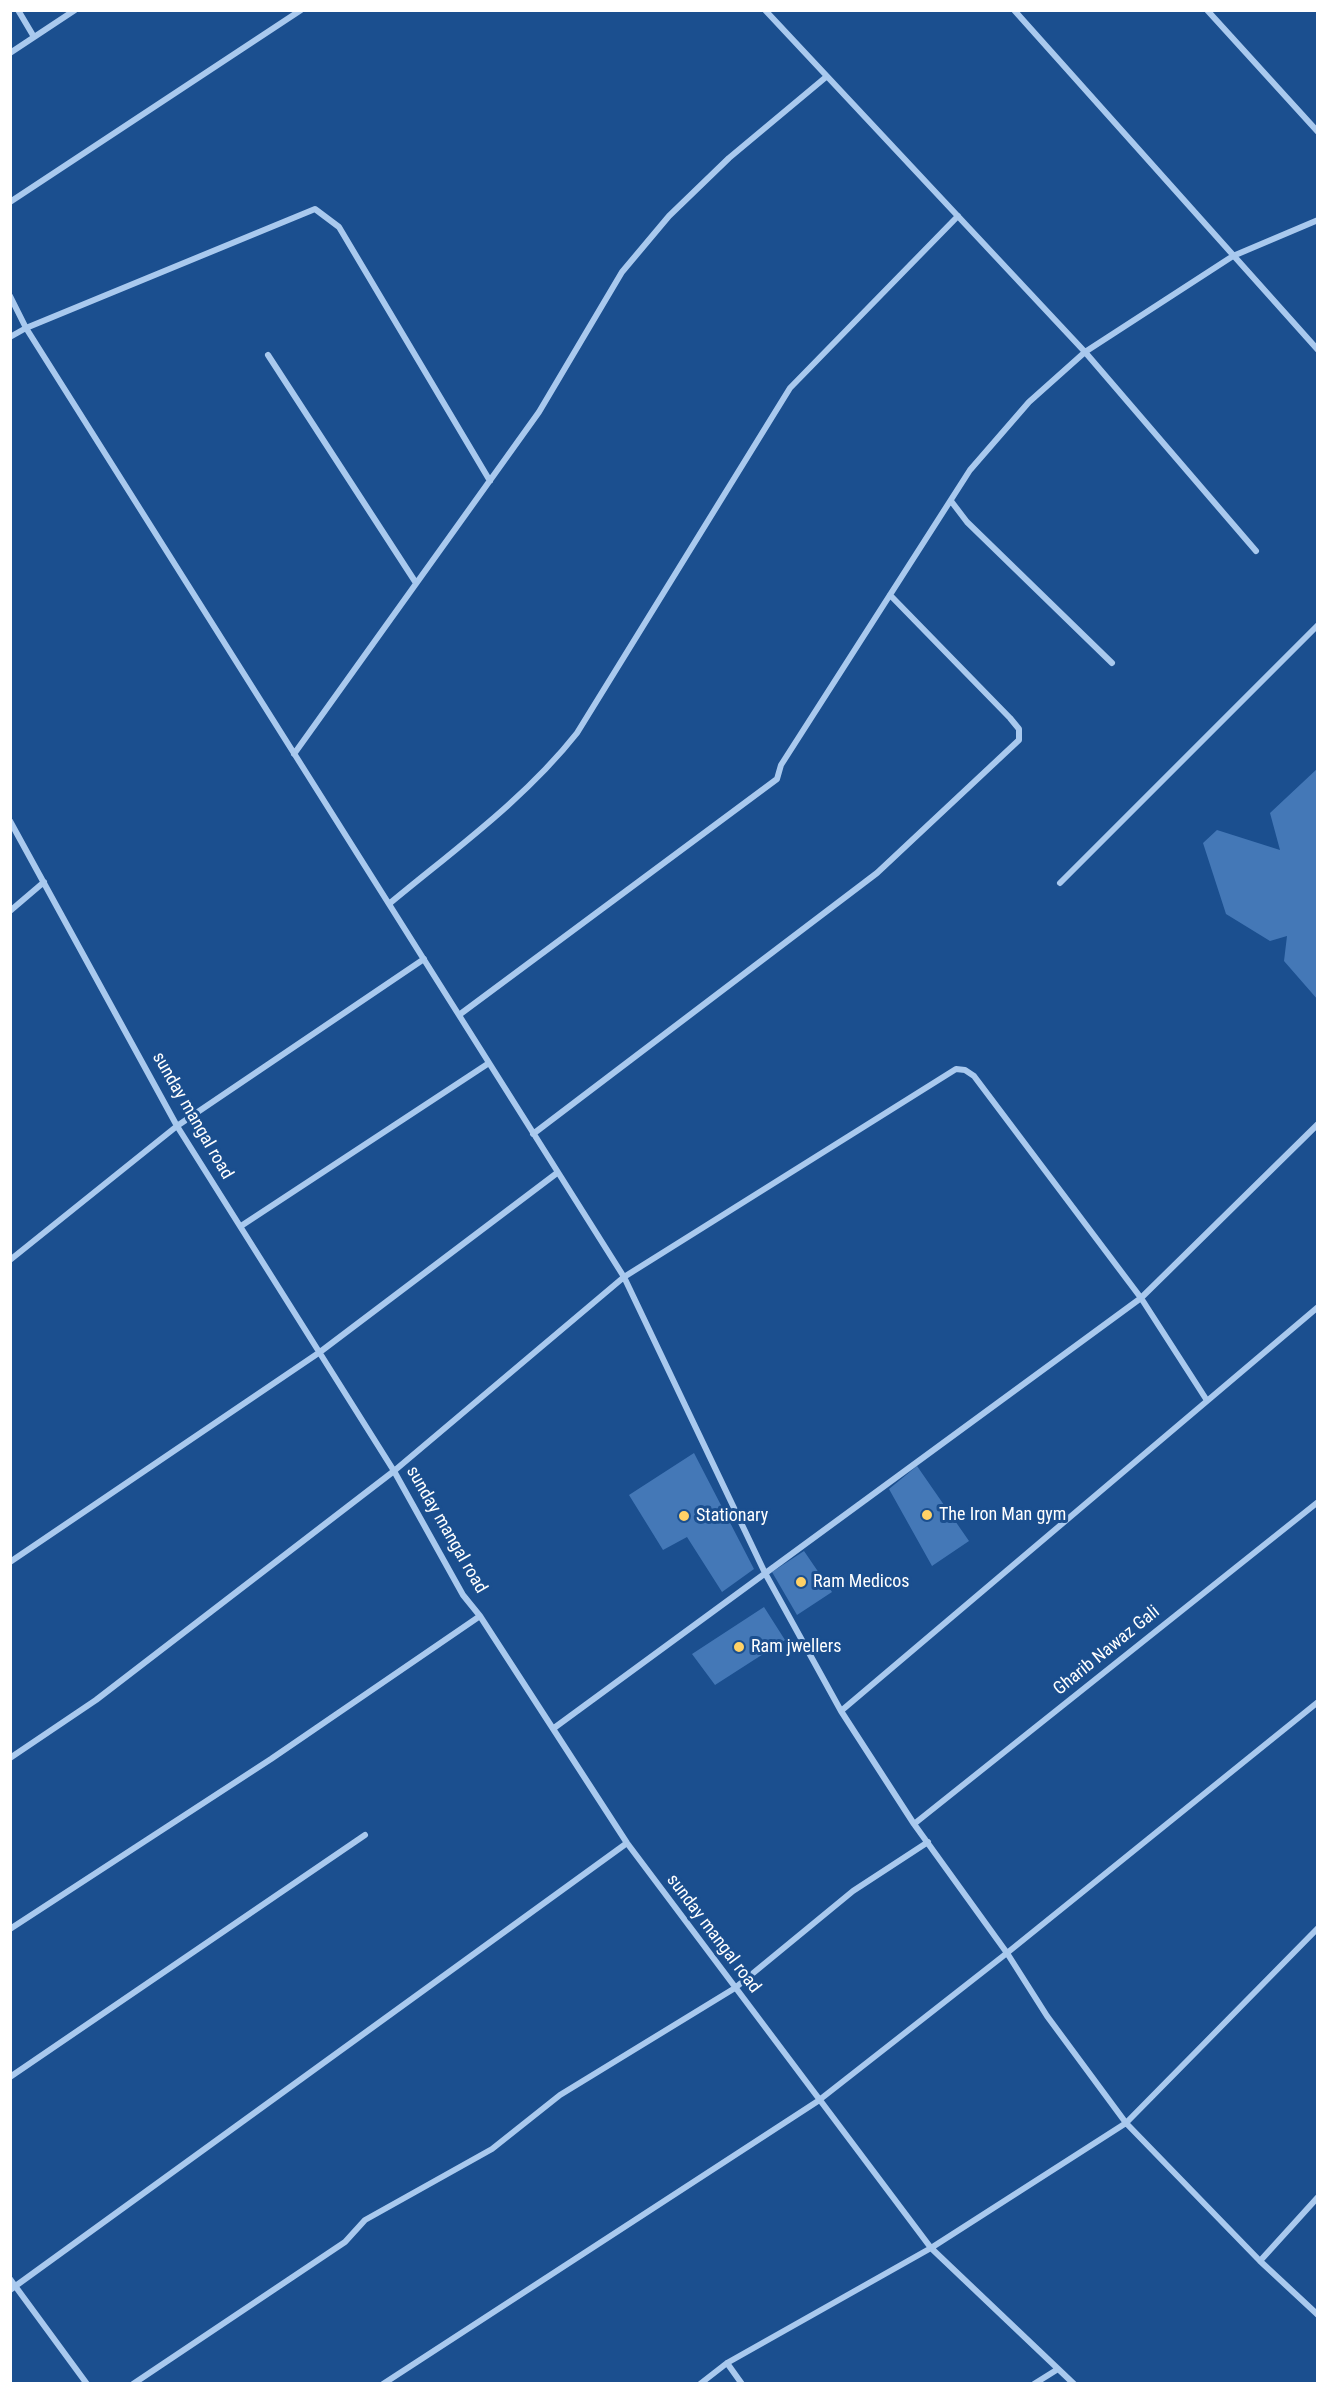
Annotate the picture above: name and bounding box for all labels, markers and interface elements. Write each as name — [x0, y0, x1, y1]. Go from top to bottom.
street label: sunday mangal road — [147, 1049, 237, 1183]
street label: sunday mangal road — [401, 1463, 491, 1597]
place label: The Iron Man gym — [939, 1504, 1066, 1526]
place label: Stationary — [696, 1505, 768, 1527]
marker: The Iron Man gym — [920, 1508, 934, 1522]
marker: Stationary — [677, 1509, 691, 1523]
place label: Ram Medicos — [813, 1571, 910, 1593]
marker: Ram Medicos — [794, 1575, 808, 1589]
street label: Gharib Nawaz Gali — [1050, 1602, 1164, 1700]
place label: Ram jwellers — [751, 1636, 841, 1658]
marker: Ram jwellers — [732, 1640, 746, 1654]
street label: sunday mangal road — [661, 1870, 765, 1998]

